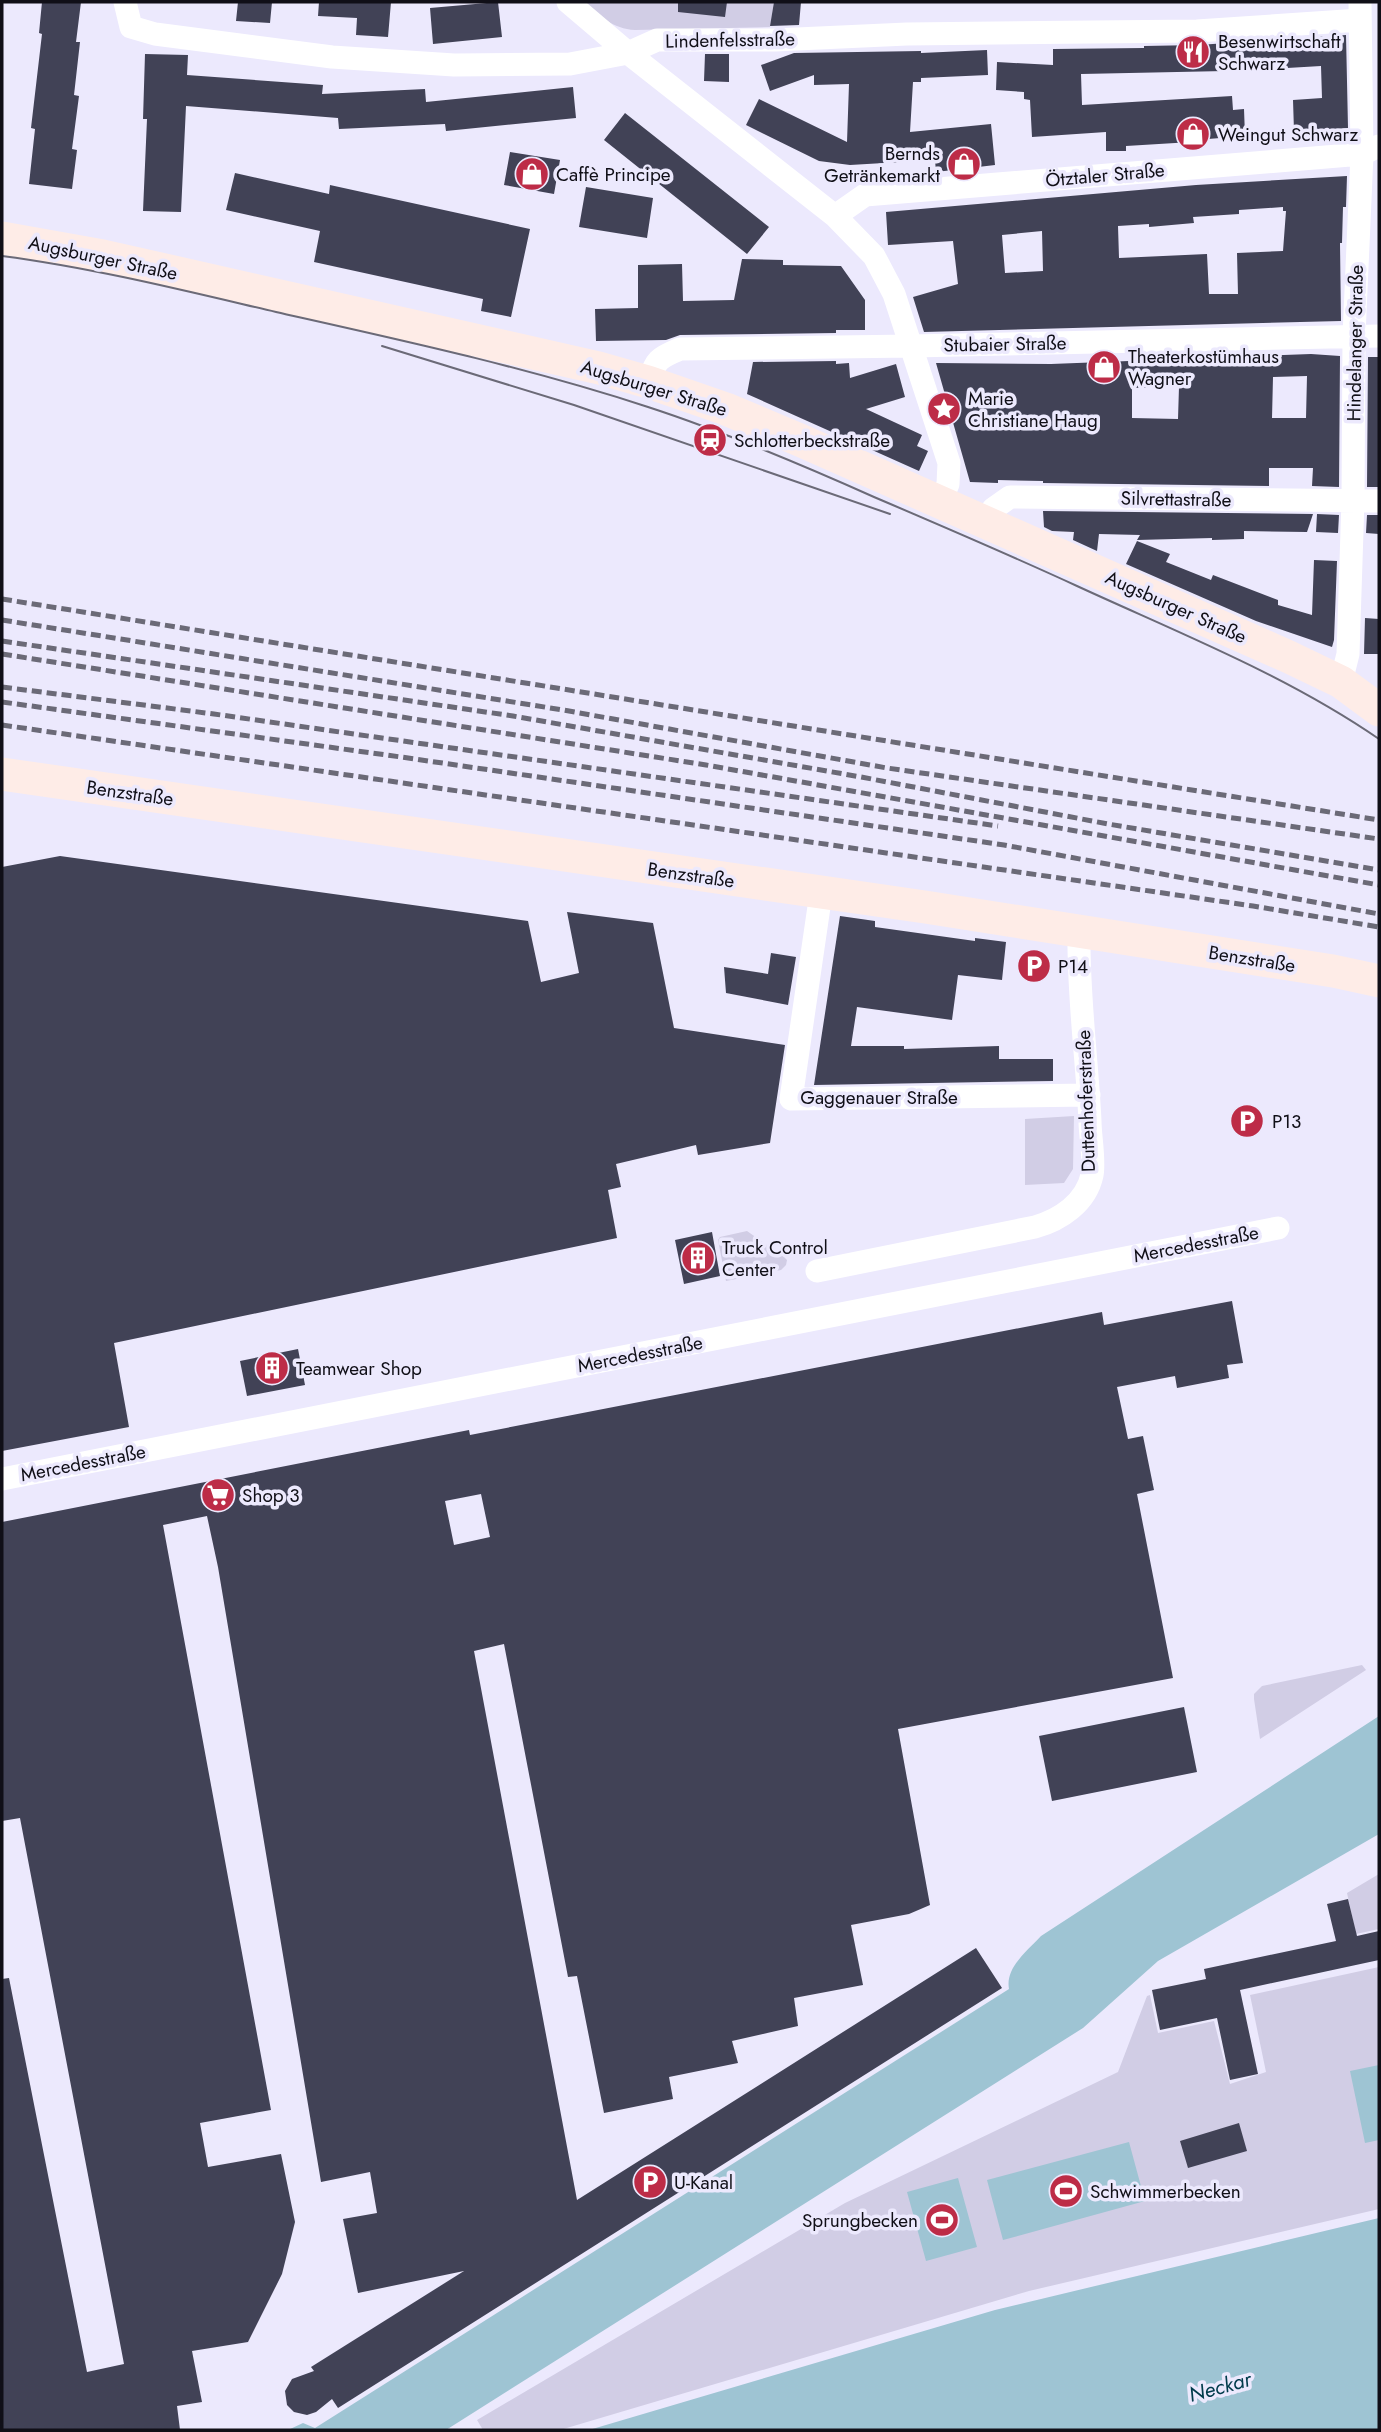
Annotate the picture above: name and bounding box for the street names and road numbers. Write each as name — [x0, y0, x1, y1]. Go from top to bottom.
street label: Lindenfelsstraße — [665, 25, 795, 55]
street label: Ötztaler Straße — [1044, 156, 1166, 194]
street label: Augsburger Straße — [26, 229, 180, 287]
street label: Hindelanger Straße — [1340, 264, 1370, 422]
street label: Stubaier Straße — [943, 329, 1067, 359]
street label: Augsburger Straße — [578, 353, 731, 423]
street label: Silvrettastraße — [1120, 485, 1232, 513]
street label: Augsburger Straße — [1101, 564, 1251, 650]
street label: Benzstraße — [85, 774, 175, 812]
street label: Benzstraße — [646, 856, 736, 894]
street label: Benzstraße — [1207, 939, 1298, 979]
street label: Duttenhoferstraße — [1070, 1029, 1102, 1173]
street label: Gaggenauer Straße — [800, 1084, 958, 1111]
street label: Mercedesstraße — [1131, 1219, 1261, 1269]
street label: Mercedesstraße — [575, 1329, 705, 1379]
street label: Mercedesstraße — [18, 1438, 148, 1488]

